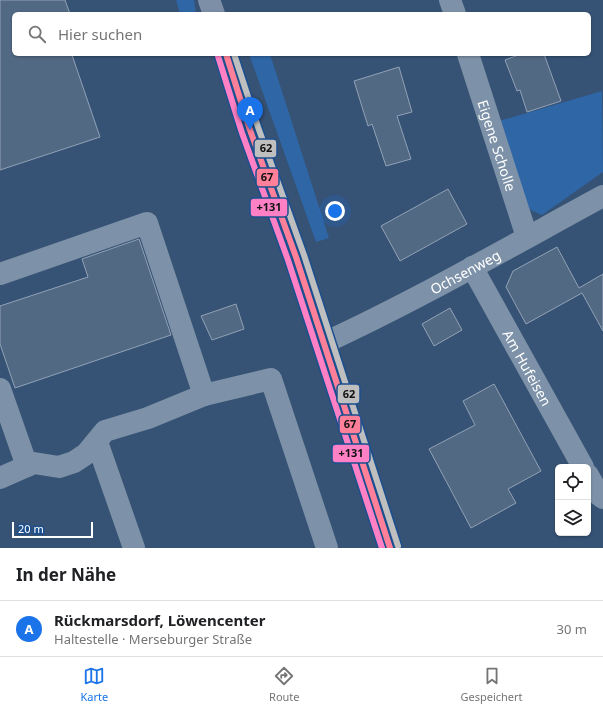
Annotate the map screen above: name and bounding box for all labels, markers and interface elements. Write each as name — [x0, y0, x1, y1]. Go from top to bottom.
search box — [12, 12, 591, 56]
icon: search — [26, 23, 48, 45]
text: Hier suchen — [58, 24, 142, 44]
pin: A — [237, 97, 263, 130]
street label: Eigene Scholle — [474, 97, 521, 194]
line badge: 62 — [254, 139, 277, 158]
text: 62 — [260, 140, 272, 155]
line badge: 67 — [256, 168, 279, 187]
text: 67 — [261, 169, 273, 184]
line badge: +131 — [250, 198, 288, 217]
text: +131 — [256, 199, 282, 214]
your location — [325, 201, 345, 221]
street label: Ochsenweg — [426, 245, 503, 298]
street label: Am Hufeisen — [499, 326, 557, 409]
line badge: 62 — [337, 384, 360, 404]
text: 62 — [343, 386, 355, 401]
line badge: 67 — [339, 415, 361, 434]
text: 67 — [344, 416, 356, 431]
line badge: +131 — [332, 444, 370, 463]
text: +131 — [338, 445, 364, 460]
map controls — [555, 464, 591, 536]
button: locate — [555, 464, 591, 500]
button: layers — [555, 500, 591, 536]
scale bar — [12, 520, 93, 539]
text: 20 m — [18, 521, 44, 536]
text: In der Nähe — [16, 563, 116, 586]
text: Rückmarsdorf, Löwencenter — [54, 610, 265, 630]
text: A — [25, 620, 34, 638]
text: 30 m — [557, 620, 587, 638]
text: Haltestelle · Merseburger Straße — [54, 630, 252, 648]
tab: Karte — [80, 665, 108, 704]
tab: Route — [269, 665, 300, 704]
tab: Gespeichert — [460, 665, 523, 704]

